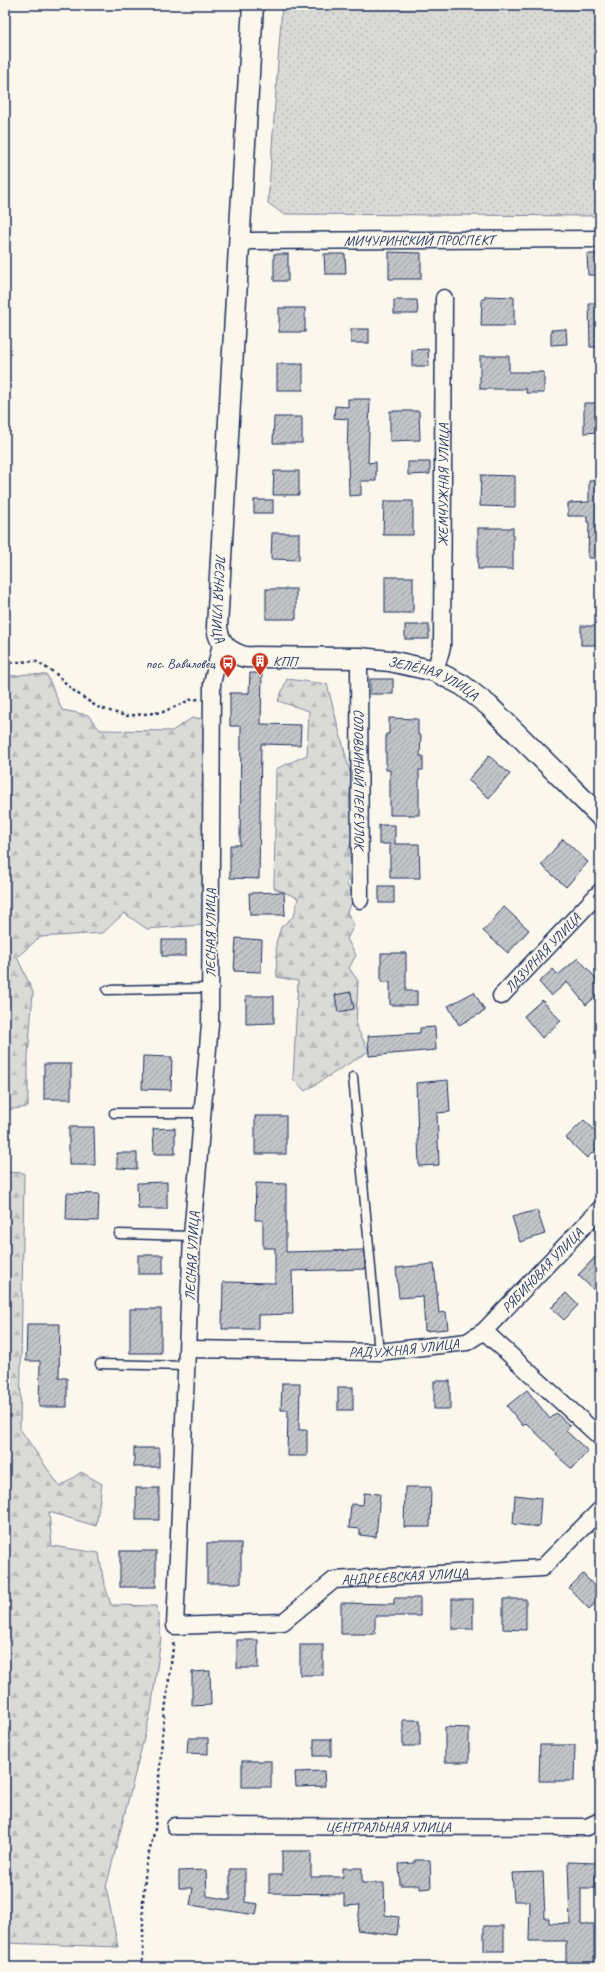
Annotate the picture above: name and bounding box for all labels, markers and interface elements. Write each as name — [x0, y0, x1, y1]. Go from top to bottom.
street label: МИЧУРИНСКИЙ ПРОСПЕКТ — [344, 231, 498, 249]
street label: ЖЕМЧУЖНАЯ УЛИЦА — [434, 422, 452, 547]
street label: ЛЕСНАЯ УЛИЦА — [208, 553, 230, 646]
building icon: КПП — [250, 651, 270, 676]
street label: ЗЕЛЁНАЯ УЛИЦА — [387, 652, 483, 704]
bus stop icon: пос. Вавиловец — [218, 653, 238, 678]
place label: КПП — [273, 653, 299, 670]
place label: пос. Вавиловец — [146, 655, 216, 672]
street label: СОЛОВЬИНЫЙ ПЕРЕУЛОК — [351, 709, 368, 852]
street label: ЛЕСНАЯ УЛИЦА — [202, 887, 219, 978]
street label: ЛАЗУРНАЯ УЛИЦА — [501, 909, 585, 996]
street label: ЛЕСНАЯ УЛИЦА — [181, 1210, 203, 1301]
street label: РЯБИНОВАЯ УЛИЦА — [498, 1224, 587, 1316]
street label: РАДУЖНАЯ УЛИЦА — [349, 1334, 461, 1361]
street label: АНДРЕЕВСКАЯ УЛИЦА — [341, 1564, 469, 1588]
street label: ЦЕНТРАЛЬНАЯ УЛИЦА — [325, 1818, 452, 1835]

